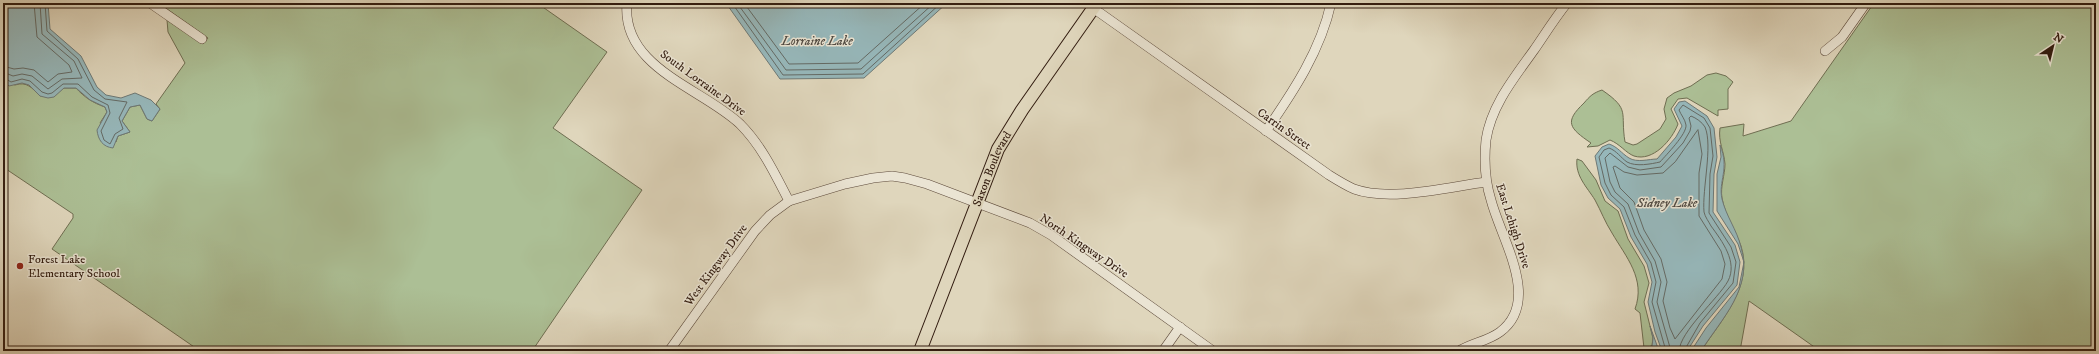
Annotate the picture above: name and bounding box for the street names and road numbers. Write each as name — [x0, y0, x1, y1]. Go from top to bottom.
street label: South Lorraine Drive — [657, 47, 749, 119]
street label: Carrin Street — [1254, 105, 1314, 153]
street label: Saxon Boulevard — [969, 128, 1015, 208]
street label: East Lehigh Drive — [1492, 182, 1534, 270]
street label: North Kingway Drive — [1037, 211, 1131, 281]
street label: West Kingway Drive — [681, 221, 751, 310]

